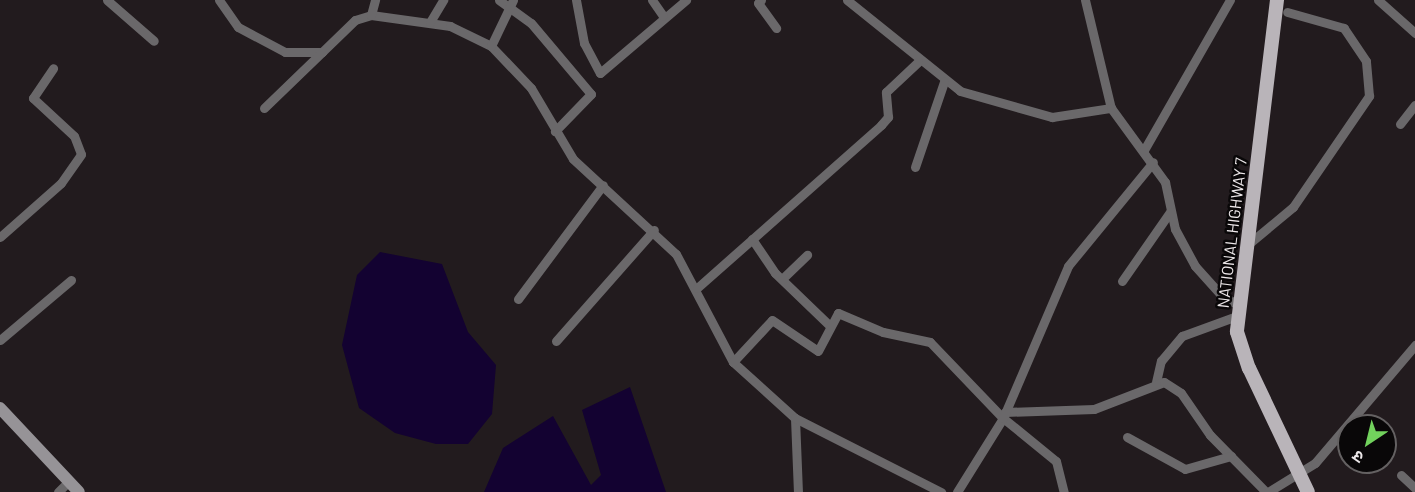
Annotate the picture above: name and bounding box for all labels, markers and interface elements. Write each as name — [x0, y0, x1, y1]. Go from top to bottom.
street label: NATIONAL HIGHWAY 7 — [1213, 157, 1251, 309]
north arrow — [1337, 414, 1397, 474]
text: उ — [1348, 447, 1367, 468]

